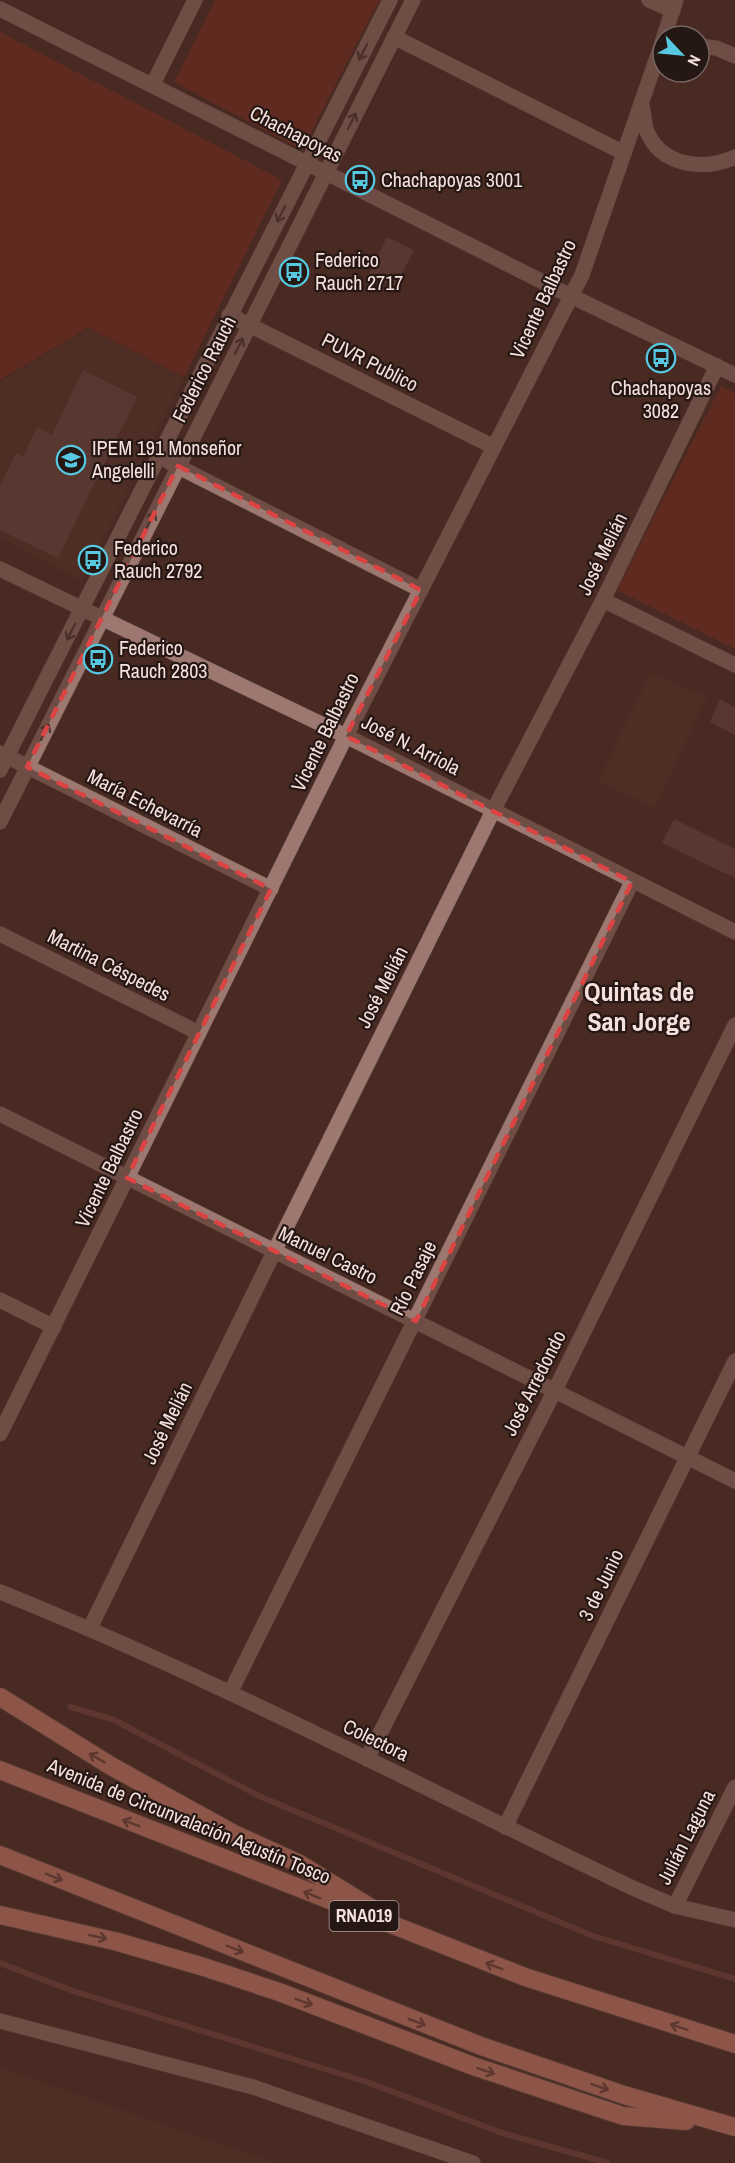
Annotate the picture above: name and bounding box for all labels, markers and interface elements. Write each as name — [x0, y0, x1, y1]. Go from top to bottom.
north arrow — [651, 24, 711, 84]
one-way arrow — [357, 43, 369, 61]
text: N — [683, 51, 706, 70]
street label: Chachapoyas — [245, 99, 347, 168]
one-way arrow — [347, 112, 359, 130]
bus stop icon: Chachapoyas 3001 — [344, 164, 376, 196]
place label: Chachapoyas 3001 — [381, 166, 522, 193]
one-way arrow — [275, 205, 287, 222]
street label: Vicente Balbastro — [503, 235, 582, 363]
place label: Federico Rauch 2717 — [315, 246, 403, 296]
bus stop icon: Federico Rauch 2717 — [278, 256, 310, 288]
street label: Federico Rauch — [165, 311, 242, 427]
street label: PUVR Publico — [317, 326, 423, 397]
one-way arrow — [233, 338, 245, 355]
bus stop icon: Chachapoyas 3082 — [645, 342, 677, 374]
place label: Chachapoyas 3082 — [611, 374, 711, 424]
place label: IPEM 191 Monseñor Angelelli — [91, 434, 242, 484]
school or university icon: IPEM 191 Monseñor Angelelli — [55, 444, 87, 476]
street label: José Melián — [570, 508, 633, 599]
one-way arrow — [146, 512, 158, 530]
place label: Federico Rauch 2792 — [114, 534, 202, 584]
bus stop icon: Federico Rauch 2792 — [77, 544, 109, 576]
one-way arrow — [65, 623, 77, 640]
place label: Federico Rauch 2803 — [119, 634, 207, 684]
bus stop icon: Federico Rauch 2803 — [82, 643, 114, 675]
street label: Vicente Balbastro — [284, 668, 365, 796]
street label: José N. Arriola — [357, 708, 465, 781]
one-way arrow — [39, 724, 51, 741]
street label: María Echevarría — [83, 762, 207, 843]
street label: Martina Céspedes — [43, 922, 175, 1007]
street label: José Melián — [349, 941, 414, 1032]
district label: Quintas de San Jorge — [584, 974, 694, 1039]
street label: Vicente Balbastro — [68, 1104, 149, 1232]
street label: Manuel Castro — [274, 1219, 382, 1290]
street label: Río Pasaje — [383, 1236, 442, 1320]
street label: José Arredondo — [495, 1325, 572, 1440]
street label: José Melián — [135, 1377, 198, 1468]
street label: 3 de Junio — [572, 1544, 629, 1625]
street label: Colectora — [339, 1712, 414, 1767]
street label: Avenida de Circunvalación Agustín Tosco — [43, 1751, 335, 1890]
one-way arrow — [89, 1752, 106, 1764]
street label: Julián Laguna — [650, 1785, 721, 1889]
one-way arrow — [122, 1817, 141, 1828]
one-way arrow — [44, 1873, 63, 1884]
one-way arrow — [304, 1889, 322, 1900]
road number: RNA019 — [330, 1901, 398, 1931]
one-way arrow — [88, 1932, 107, 1943]
one-way arrow — [226, 1944, 244, 1955]
one-way arrow — [485, 1959, 504, 1970]
one-way arrow — [294, 1997, 313, 2008]
one-way arrow — [407, 2017, 425, 2028]
one-way arrow — [670, 2021, 689, 2032]
one-way arrow — [476, 2066, 495, 2077]
one-way arrow — [590, 2082, 609, 2093]

